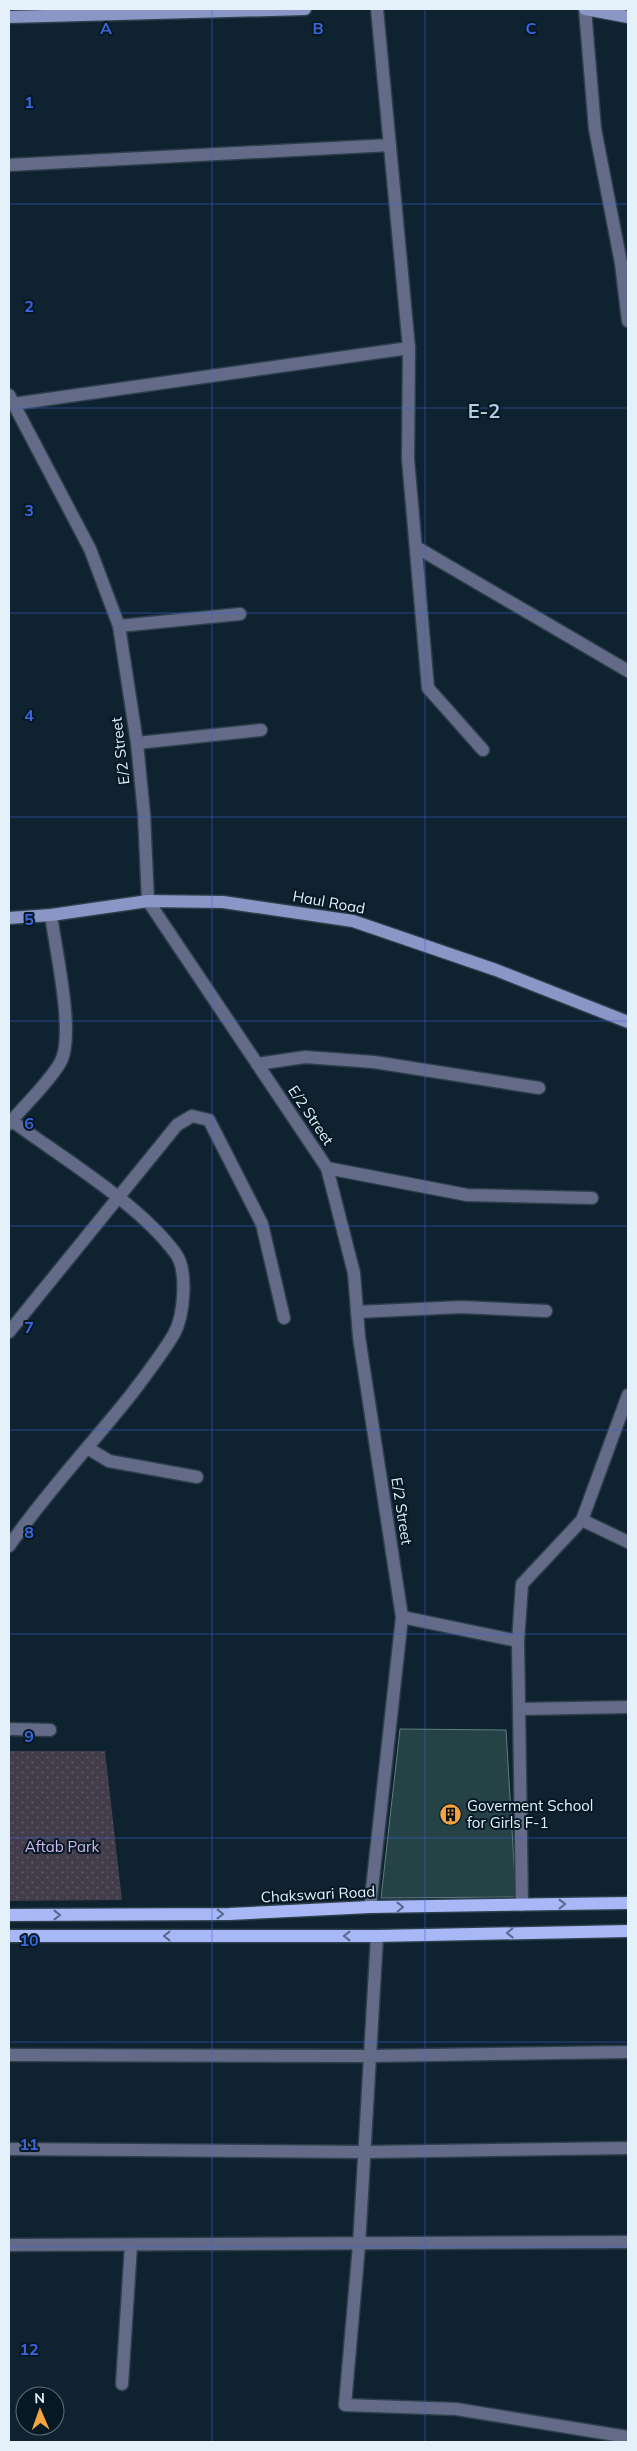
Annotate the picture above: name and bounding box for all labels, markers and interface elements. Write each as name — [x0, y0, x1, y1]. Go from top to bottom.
text: A — [100, 18, 112, 38]
text: B — [312, 18, 324, 38]
text: C — [526, 18, 537, 38]
text: 1 — [24, 92, 34, 112]
text: 2 — [24, 296, 34, 316]
district label: E-2 — [468, 398, 500, 423]
text: 3 — [24, 500, 34, 520]
text: 4 — [24, 705, 34, 725]
street label: E/2 Street — [106, 716, 134, 786]
street label: Haul Road — [291, 886, 367, 918]
text: 5 — [24, 909, 34, 929]
street label: E/2 Street — [284, 1081, 338, 1149]
text: 6 — [24, 1113, 34, 1133]
text: 7 — [24, 1317, 34, 1337]
street label: E/2 Street — [387, 1476, 417, 1546]
text: 8 — [24, 1522, 34, 1542]
text: 9 — [24, 1726, 34, 1746]
place label: Goverment School for Girls F-1 — [467, 1796, 593, 1832]
building icon: Goverment School for Girls F-1 — [439, 1802, 463, 1826]
park label: Aftab Park — [25, 1837, 99, 1856]
street label: Chakswari Road — [260, 1882, 376, 1906]
one-way arrow — [559, 1899, 567, 1909]
one-way arrow — [396, 1901, 404, 1912]
one-way arrow — [216, 1909, 224, 1919]
one-way arrow — [54, 1910, 62, 1920]
one-way arrow — [505, 1928, 513, 1939]
text: 10 — [19, 1930, 39, 1950]
one-way arrow — [163, 1931, 170, 1941]
one-way arrow — [343, 1931, 350, 1941]
text: 11 — [19, 2134, 39, 2154]
text: 12 — [19, 2339, 39, 2359]
north arrow — [15, 2386, 65, 2436]
text: N — [34, 2389, 45, 2407]

